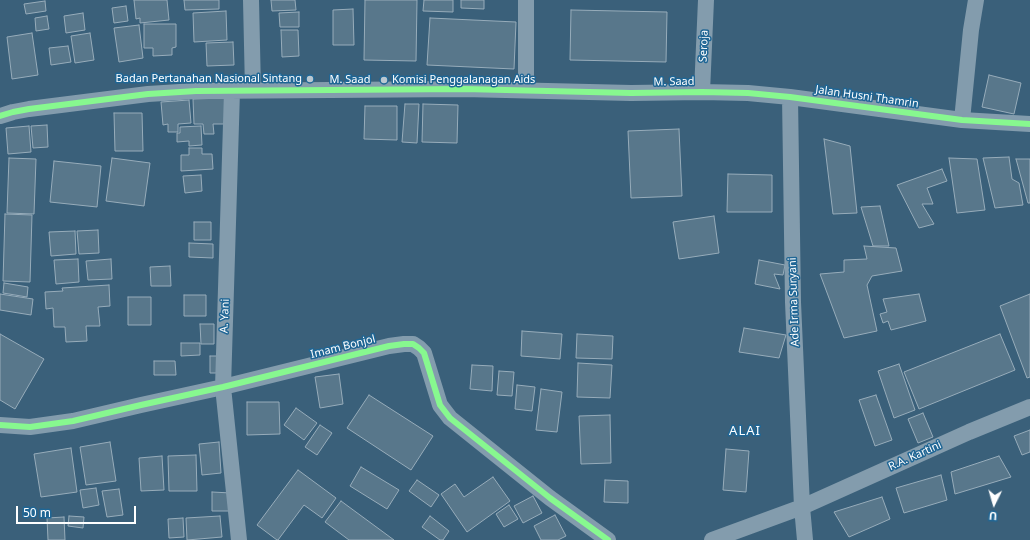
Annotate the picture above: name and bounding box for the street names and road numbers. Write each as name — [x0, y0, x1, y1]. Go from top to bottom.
street label: Seroja — [697, 30, 711, 62]
street label: M. Saad — [330, 73, 370, 87]
street label: M. Saad — [653, 75, 695, 89]
street label: Jalan Husni Thamrin — [815, 83, 919, 111]
street label: Ade Irma Suryani — [786, 257, 802, 347]
street label: A. Yani — [218, 299, 232, 333]
street label: Imam Bonjol — [309, 333, 377, 361]
street label: R.A. Kartini — [886, 438, 944, 474]

